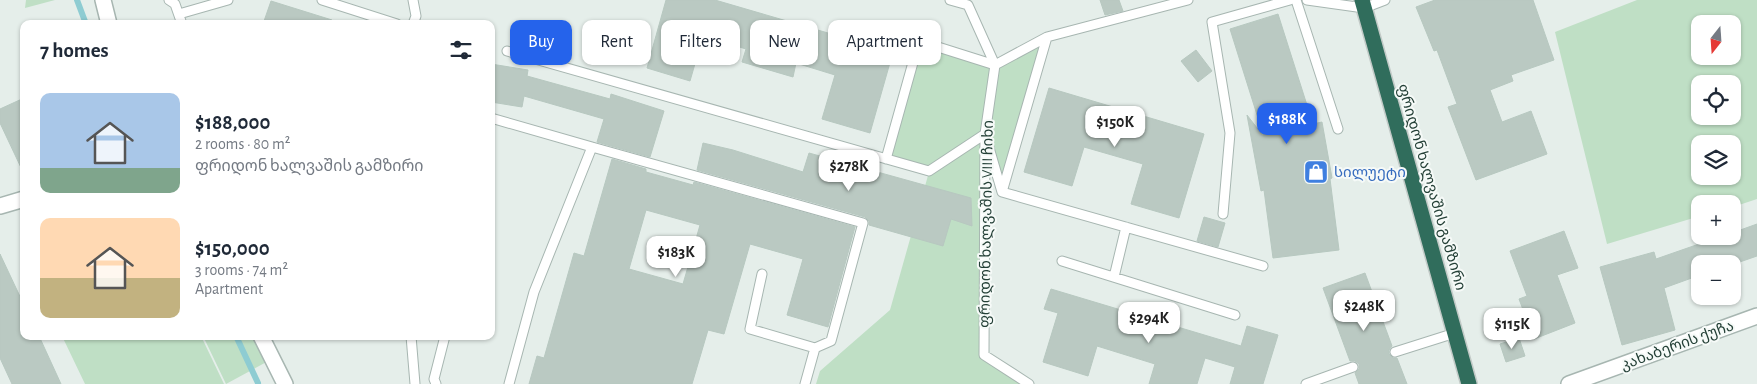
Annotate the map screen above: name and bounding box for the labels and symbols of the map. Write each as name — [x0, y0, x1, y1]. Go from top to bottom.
north arrow — [1691, 15, 1741, 65]
street label: ფრიდონ ხალვაშის გამზირი — [1394, 82, 1468, 292]
pin: $188K — [1252, 102, 1322, 145]
pin: $150K — [1080, 106, 1150, 148]
street label: ფრიდონ ხალვაშის VIII ჩიხი — [977, 120, 997, 328]
pin: $278K — [814, 150, 884, 192]
shop icon: სილუეტი — [1303, 159, 1329, 185]
place label: სილუეტი — [1334, 165, 1406, 181]
pin: $183K — [641, 236, 711, 278]
pin: $248K — [1329, 290, 1399, 332]
pin: $294K — [1114, 302, 1184, 344]
pin: $115K — [1477, 308, 1547, 350]
street label: კახაბერის ქუჩა — [1619, 318, 1736, 374]

